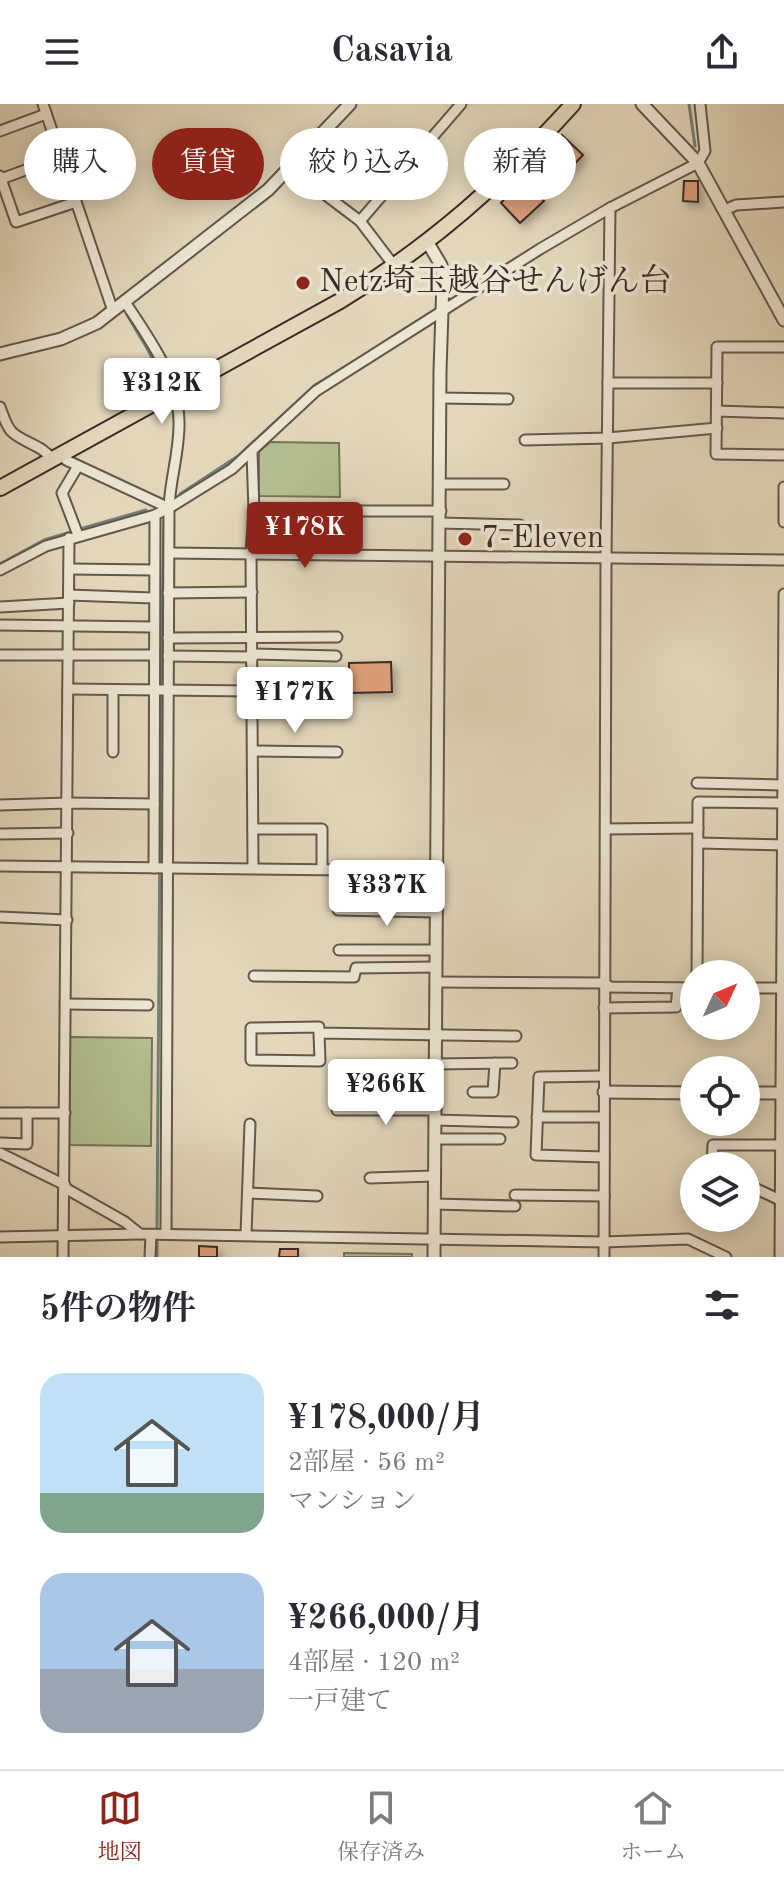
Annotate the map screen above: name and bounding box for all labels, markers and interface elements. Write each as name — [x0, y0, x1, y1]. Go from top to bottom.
icon: menu — [40, 30, 84, 74]
icon: share — [700, 30, 744, 74]
text: Casavia — [331, 34, 453, 70]
chip: 購入 — [24, 128, 136, 200]
chip: 賃貸 — [152, 128, 264, 200]
chip: 絞り込み — [280, 128, 448, 200]
chip: 新着 — [464, 128, 576, 200]
place label: Netz埼玉越谷せんげん台 — [319, 263, 672, 299]
marker: Netz埼玉越谷せんげん台 — [294, 274, 312, 292]
pin: ¥312K — [106, 358, 218, 426]
text: ¥312K — [122, 371, 202, 397]
pin: ¥178K — [249, 502, 361, 570]
text: ¥178K — [265, 515, 345, 541]
place label: 7-Eleven — [481, 523, 604, 555]
marker: 7-Eleven — [456, 530, 474, 548]
pin: ¥177K — [239, 667, 351, 735]
text: ¥177K — [255, 680, 335, 706]
pin: ¥337K — [331, 860, 443, 928]
text: ¥337K — [347, 873, 427, 899]
north arrow — [680, 960, 760, 1040]
map controls — [680, 960, 760, 1232]
button: locate — [680, 1056, 760, 1136]
pin: ¥266K — [330, 1059, 442, 1127]
text: ¥266K — [346, 1072, 426, 1098]
button: layers — [680, 1152, 760, 1232]
icon: filters — [700, 1283, 744, 1327]
text: 5件の物件 — [40, 1293, 196, 1327]
text: ¥178,000/月 — [288, 1402, 485, 1436]
icon: home — [104, 1405, 200, 1501]
text: 2部屋 · 56 m² — [288, 1450, 445, 1476]
text: マンション — [288, 1489, 417, 1515]
text: ¥266,000/月 — [288, 1602, 485, 1636]
icon: home — [104, 1605, 200, 1701]
text: 4部屋 · 120 m² — [288, 1650, 460, 1676]
text: 一戸建て — [288, 1689, 392, 1715]
tab: 地図 — [98, 1786, 142, 1867]
tab: 保存済み — [337, 1786, 425, 1867]
tab: ホーム — [620, 1786, 686, 1867]

